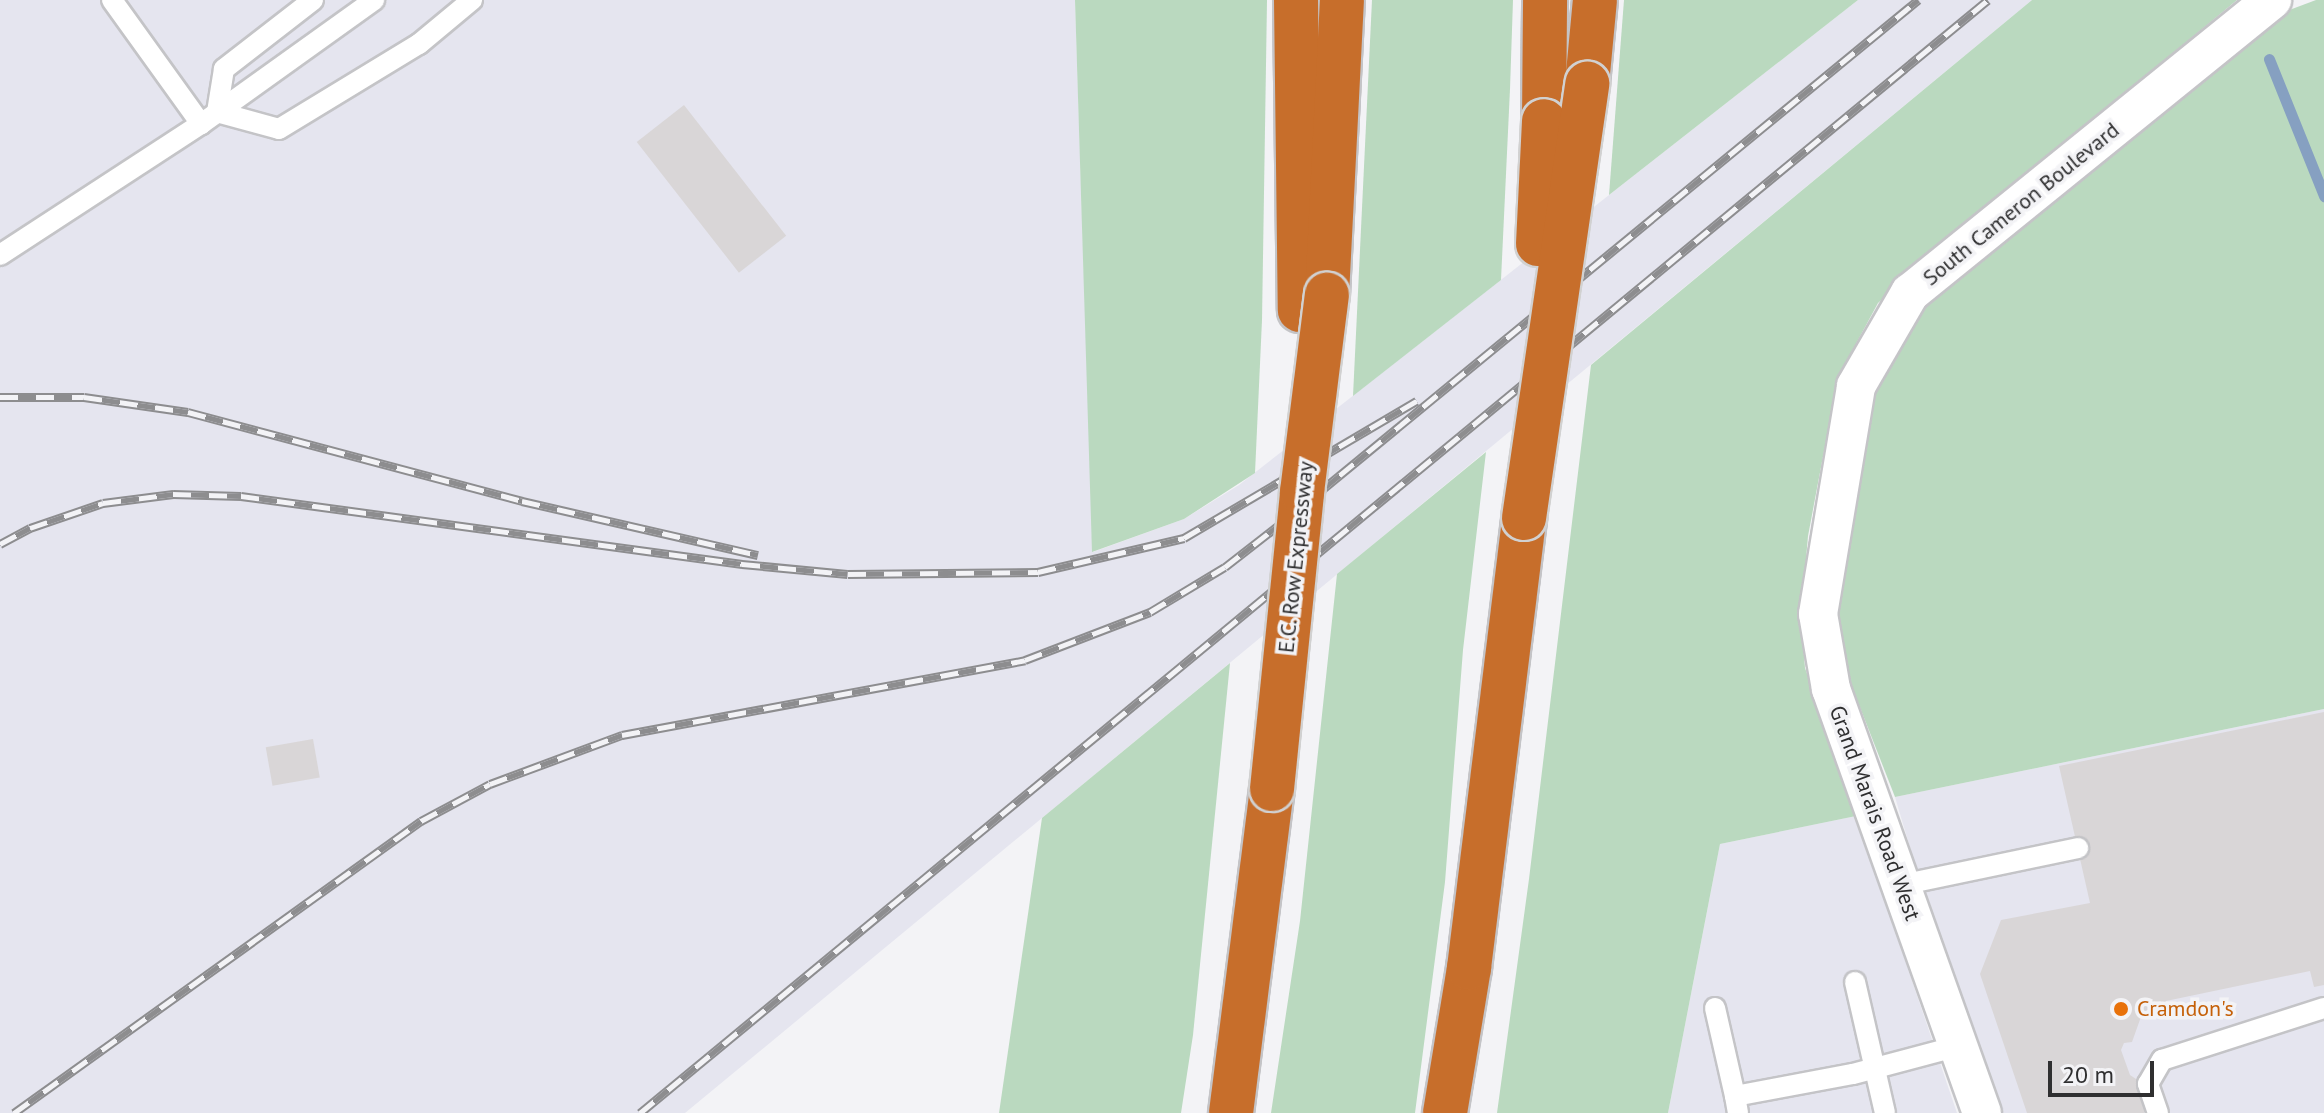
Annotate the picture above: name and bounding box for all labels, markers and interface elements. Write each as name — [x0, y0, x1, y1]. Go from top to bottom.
street label: South Cameron Boulevard — [1918, 117, 2124, 291]
street label: E.C. Row Expressway — [1273, 459, 1319, 655]
street label: Grand Marais Road West — [1824, 702, 1926, 924]
place label: Cramdon's — [2137, 996, 2234, 1022]
marker: Cramdon's — [2112, 1000, 2130, 1018]
scale bar — [2052, 1045, 2158, 1095]
text: 20 m — [2062, 1059, 2114, 1090]

